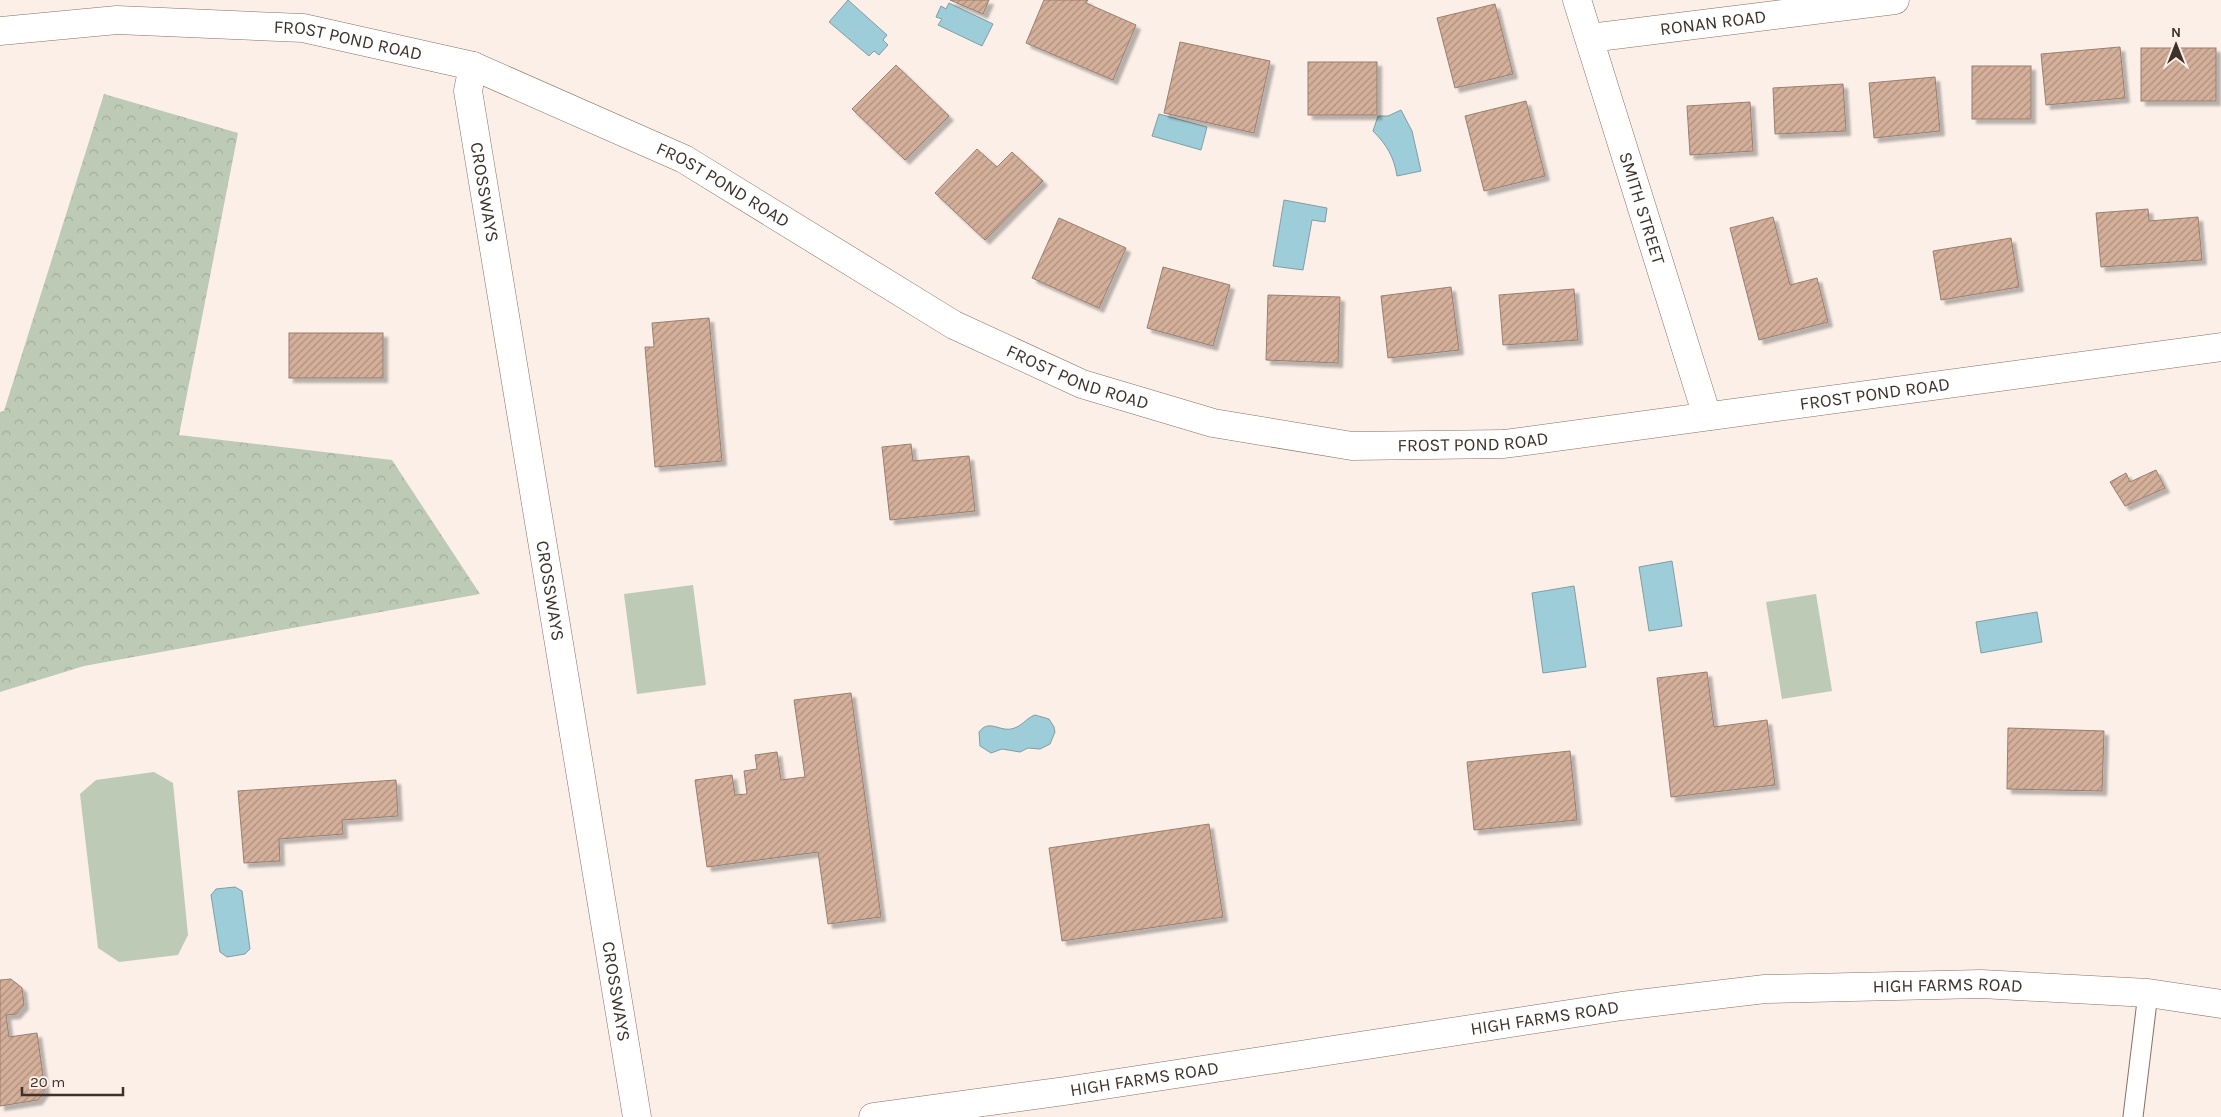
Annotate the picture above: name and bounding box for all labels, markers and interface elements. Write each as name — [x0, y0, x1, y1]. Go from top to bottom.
street label: RONAN ROAD — [1659, 5, 1767, 40]
street label: FROST POND ROAD — [273, 16, 424, 65]
north arrow — [2151, 20, 2201, 70]
text: N — [2171, 24, 2181, 41]
street label: FROST POND ROAD — [653, 137, 794, 232]
street label: CROSSWAYS — [466, 140, 504, 244]
street label: SMITH STREET — [1614, 149, 1670, 267]
street label: FROST POND ROAD — [1003, 340, 1152, 414]
street label: FROST POND ROAD — [1798, 373, 1951, 415]
street label: FROST POND ROAD — [1397, 427, 1550, 456]
street label: CROSSWAYS — [531, 539, 569, 642]
street label: CROSSWAYS — [597, 940, 635, 1043]
street label: HIGH FARMS ROAD — [1872, 973, 2023, 998]
street label: HIGH FARMS ROAD — [1469, 996, 1621, 1040]
street label: HIGH FARMS ROAD — [1068, 1057, 1220, 1101]
scale bar — [22, 1064, 124, 1096]
text: 20 m — [30, 1073, 65, 1091]

